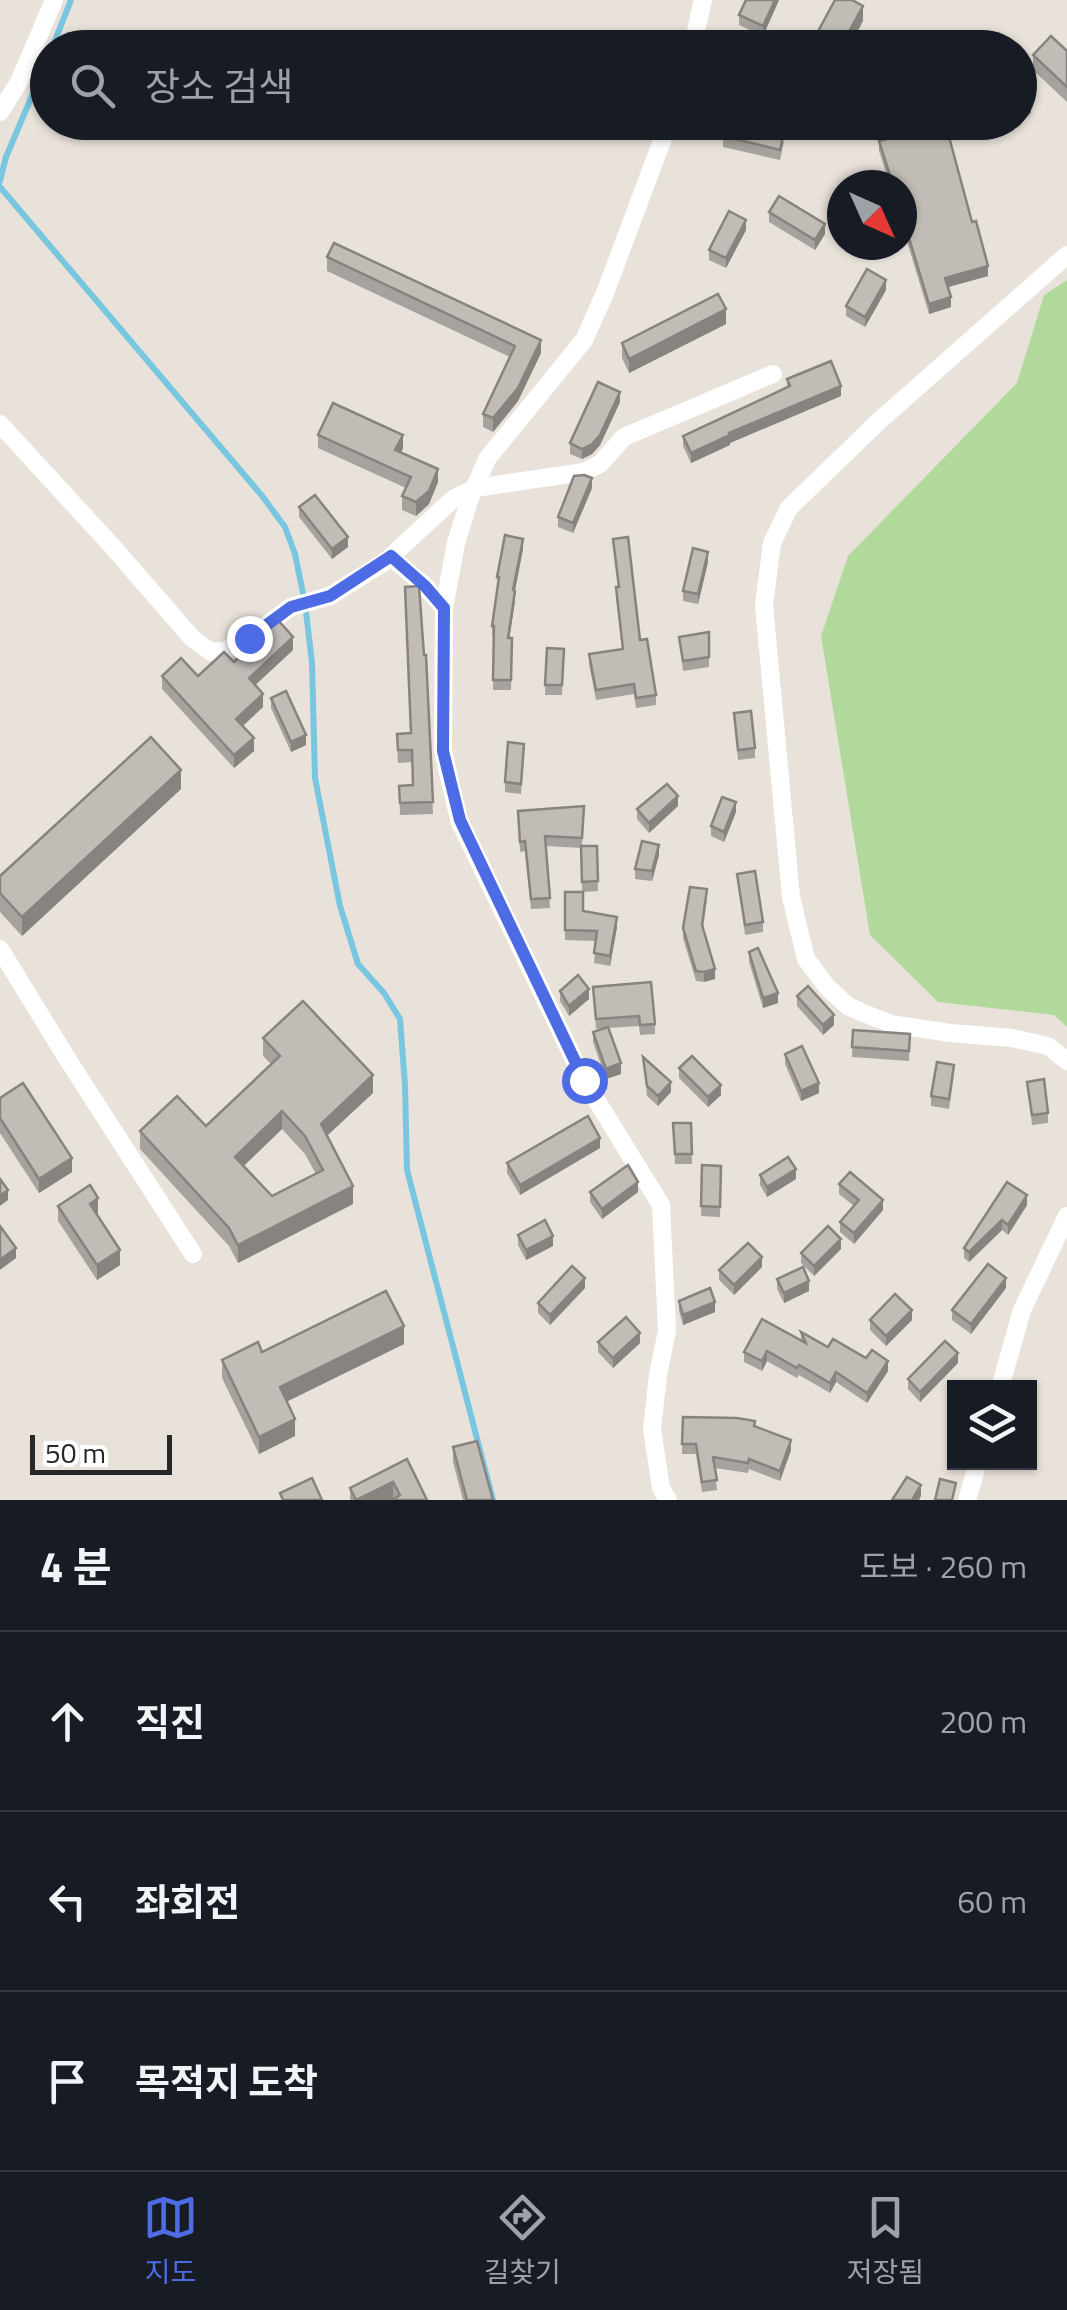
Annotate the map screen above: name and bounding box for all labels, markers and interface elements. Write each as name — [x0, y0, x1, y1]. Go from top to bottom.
search box — [30, 30, 1037, 140]
text: 장소 검색 — [145, 57, 293, 115]
icon: search — [65, 58, 120, 113]
north arrow — [827, 170, 917, 260]
route end — [227, 616, 273, 662]
route start — [562, 1058, 608, 1104]
map controls — [947, 1380, 1037, 1470]
button: layers — [947, 1380, 1037, 1470]
scale bar — [30, 1430, 172, 1474]
text: 50 m — [45, 1431, 106, 1474]
text: 4 분 — [40, 1534, 111, 1598]
text: 도보 · 260 m — [860, 1542, 1027, 1590]
text: 직진 — [135, 1693, 205, 1751]
icon: ahead — [40, 1694, 95, 1749]
text: 200 m — [939, 1697, 1027, 1745]
text: 좌회전 — [135, 1873, 240, 1931]
icon: left — [40, 1874, 95, 1929]
text: 60 m — [957, 1877, 1027, 1925]
text: 목적지 도착 — [135, 2053, 318, 2111]
icon: arrive — [40, 2054, 95, 2109]
tab: 지도 — [143, 2190, 198, 2293]
tab: 길찾기 — [484, 2190, 561, 2293]
tab: 저장됨 — [847, 2190, 924, 2293]

